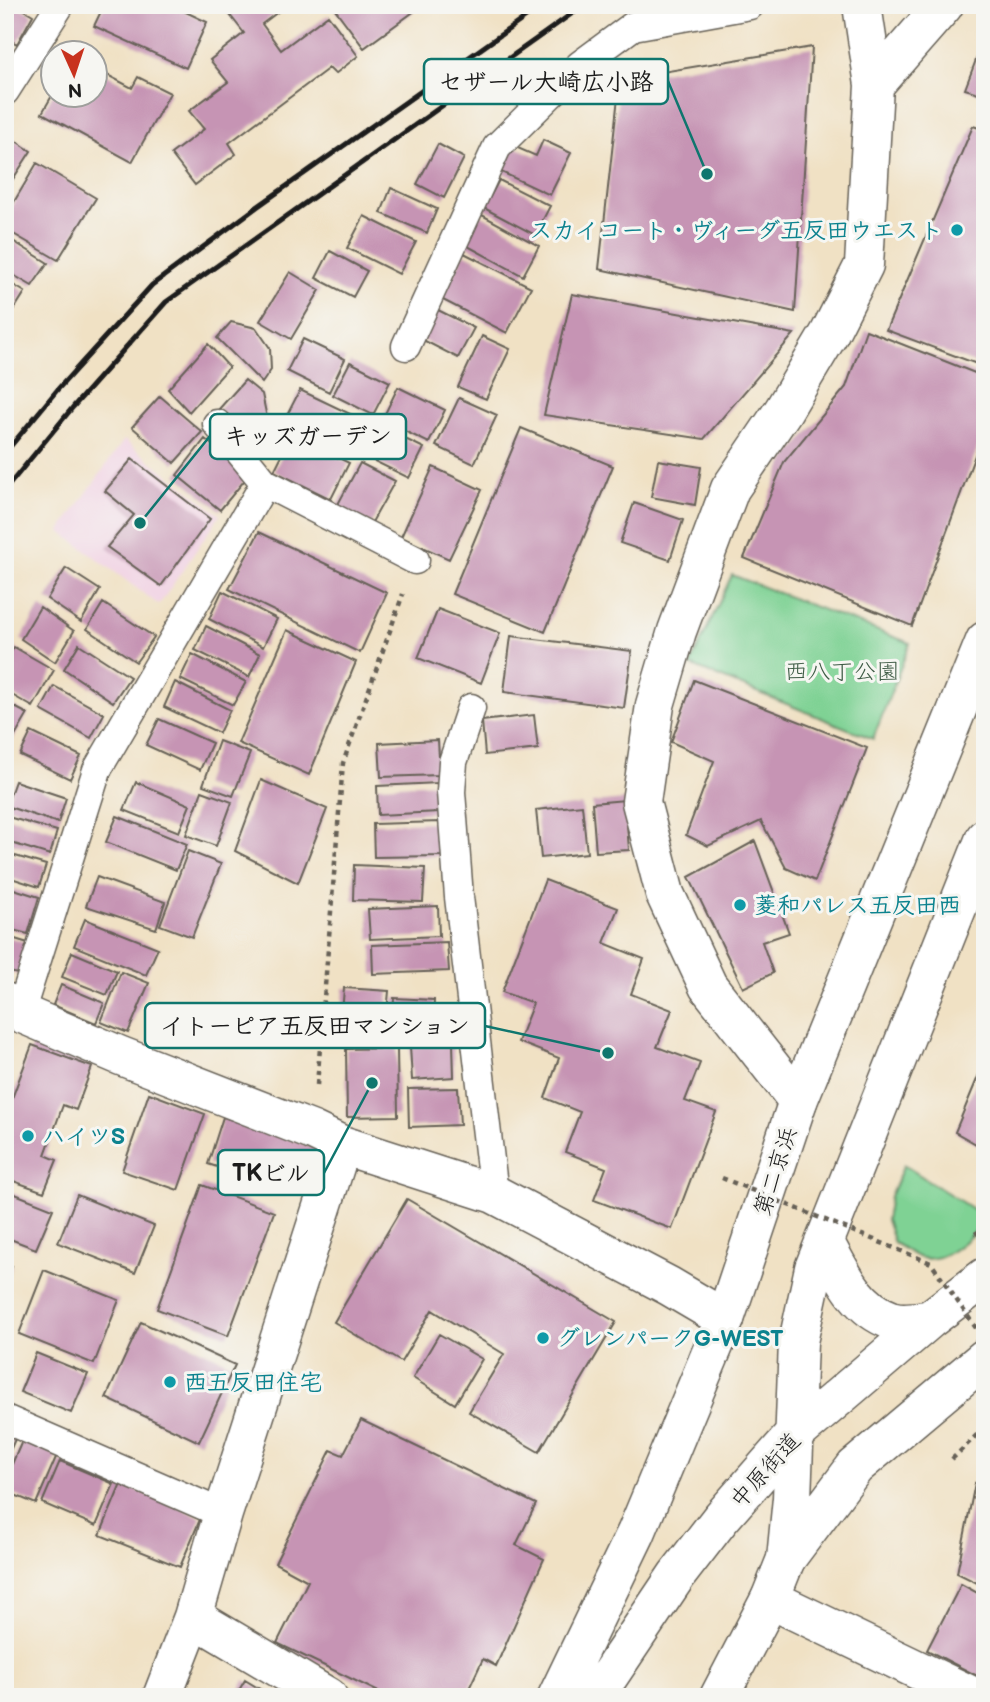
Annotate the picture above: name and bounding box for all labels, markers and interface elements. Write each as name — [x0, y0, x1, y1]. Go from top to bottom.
north arrow — [38, 38, 108, 108]
callout: セザール大崎広小路 — [424, 59, 668, 104]
text: セザール大崎広小路 — [438, 68, 654, 97]
text: N — [67, 78, 83, 101]
place label: スカイコート・ヴィーダ五反田ウエスト — [529, 217, 943, 245]
marker: スカイコート・ヴィーダ五反田ウエスト — [949, 222, 965, 238]
callout: キッズガーデン — [210, 414, 406, 459]
text: キッズガーデン — [224, 422, 392, 451]
park label: 西八丁公園 — [785, 658, 900, 686]
place label: 菱和パレス五反田西 — [754, 892, 961, 920]
marker: 菱和パレス五反田西 — [732, 897, 748, 913]
callout: イトーピア五反田マンション — [145, 1003, 485, 1048]
text: イトーピア五反田マンション — [160, 1012, 470, 1041]
place label: ハイツS — [42, 1123, 125, 1151]
street label: 第二京浜 — [748, 1123, 803, 1219]
marker: ハイツS — [20, 1128, 36, 1144]
callout: TKビル — [218, 1150, 324, 1195]
text: TKビル — [232, 1159, 310, 1188]
place label: グレンパークG-WEST — [557, 1325, 783, 1353]
marker: グレンパークG-WEST — [535, 1330, 551, 1346]
place label: 西五反田住宅 — [184, 1369, 322, 1397]
marker: 西五反田住宅 — [162, 1374, 178, 1390]
street label: 中原街道 — [725, 1427, 807, 1514]

